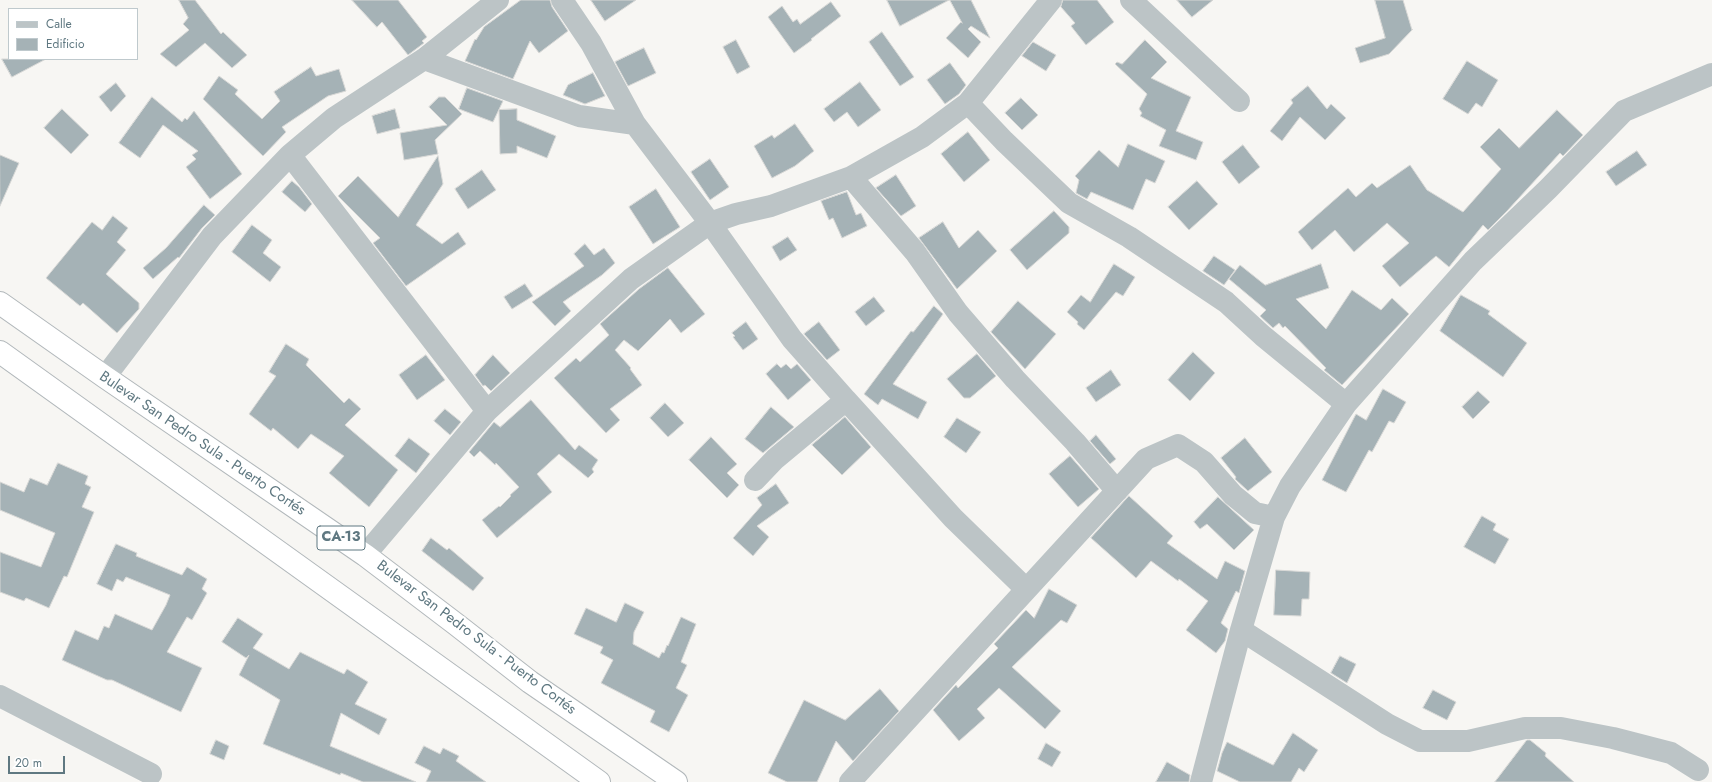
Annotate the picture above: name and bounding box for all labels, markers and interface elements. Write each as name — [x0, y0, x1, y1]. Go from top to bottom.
legend — [8, 8, 138, 60]
text: Calle — [46, 15, 72, 33]
text: Edificio — [46, 35, 85, 53]
street label: Bulevar San Pedro Sula - Puerto Cortés — [95, 368, 309, 520]
road number: CA-13 — [317, 526, 365, 550]
street label: Bulevar San Pedro Sula - Puerto Cortés — [373, 557, 579, 719]
scale bar — [10, 748, 67, 774]
text: 20 m — [15, 754, 42, 772]

